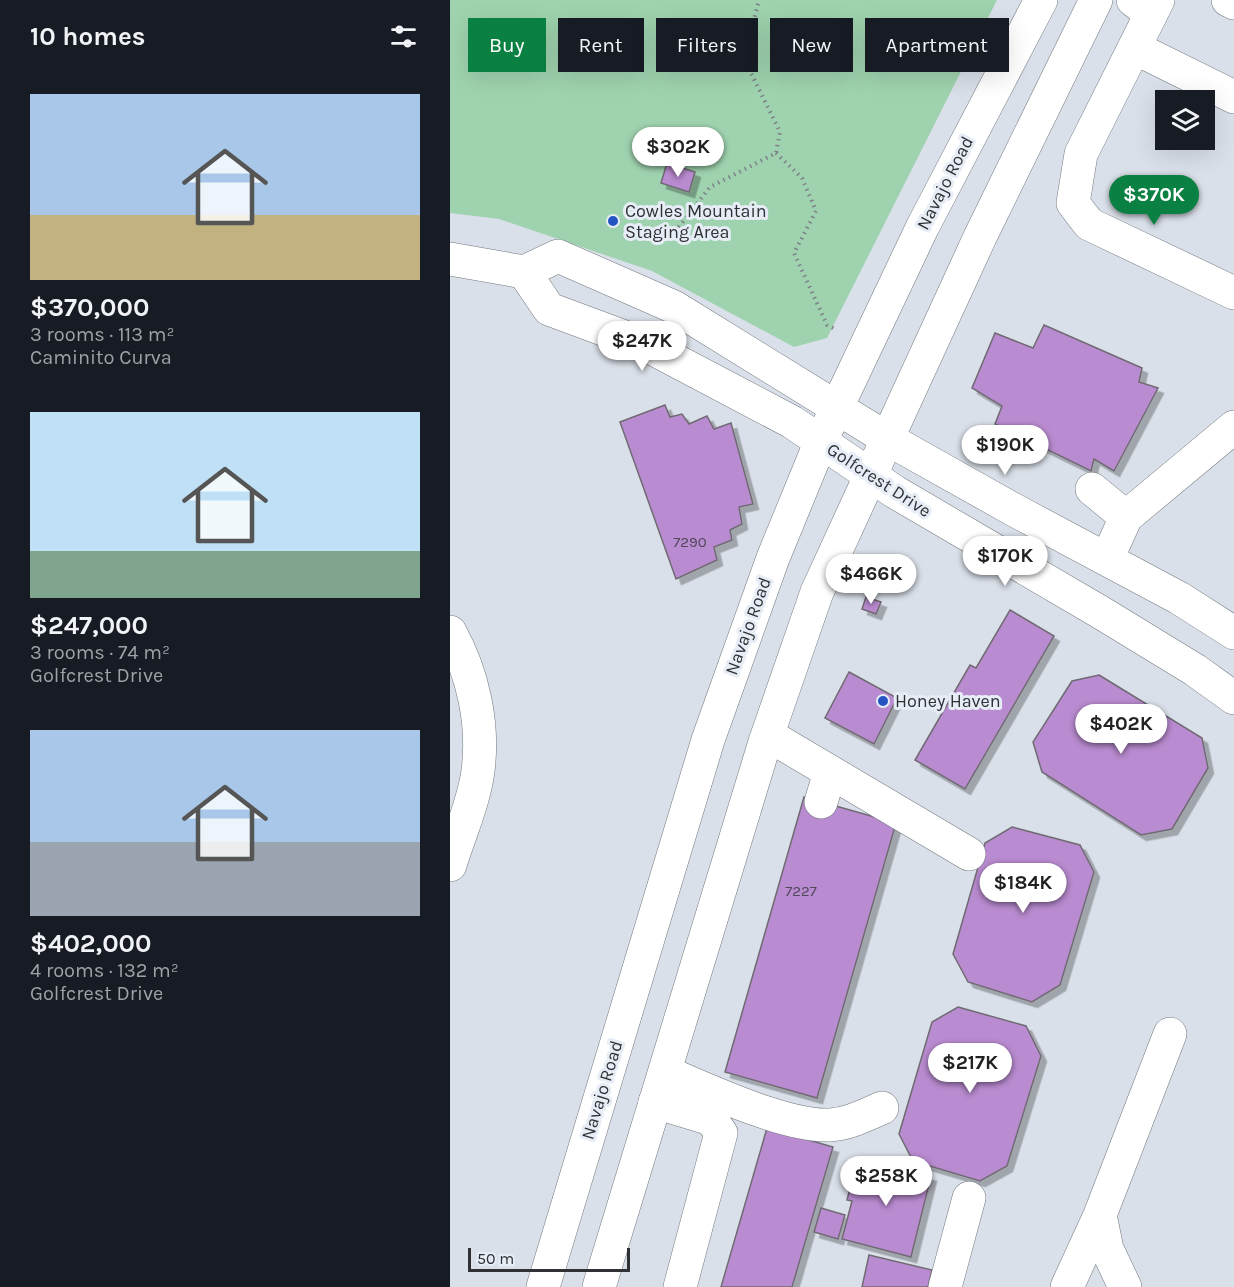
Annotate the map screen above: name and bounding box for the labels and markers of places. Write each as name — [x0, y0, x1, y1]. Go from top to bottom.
pin: $302K — [636, 127, 720, 178]
pin: $370K — [1112, 175, 1196, 226]
place label: Cowles Mountain Staging Area — [625, 200, 767, 243]
marker: Cowles Mountain Staging Area — [606, 214, 620, 228]
pin: $247K — [600, 321, 684, 372]
pin: $190K — [963, 425, 1047, 476]
pin: $170K — [963, 536, 1047, 587]
pin: $466K — [829, 554, 913, 605]
place label: Honey Haven — [895, 690, 1001, 712]
marker: Honey Haven — [876, 694, 890, 708]
pin: $402K — [1079, 704, 1163, 755]
pin: $184K — [981, 863, 1065, 914]
pin: $217K — [928, 1043, 1012, 1094]
pin: $258K — [844, 1156, 928, 1207]

